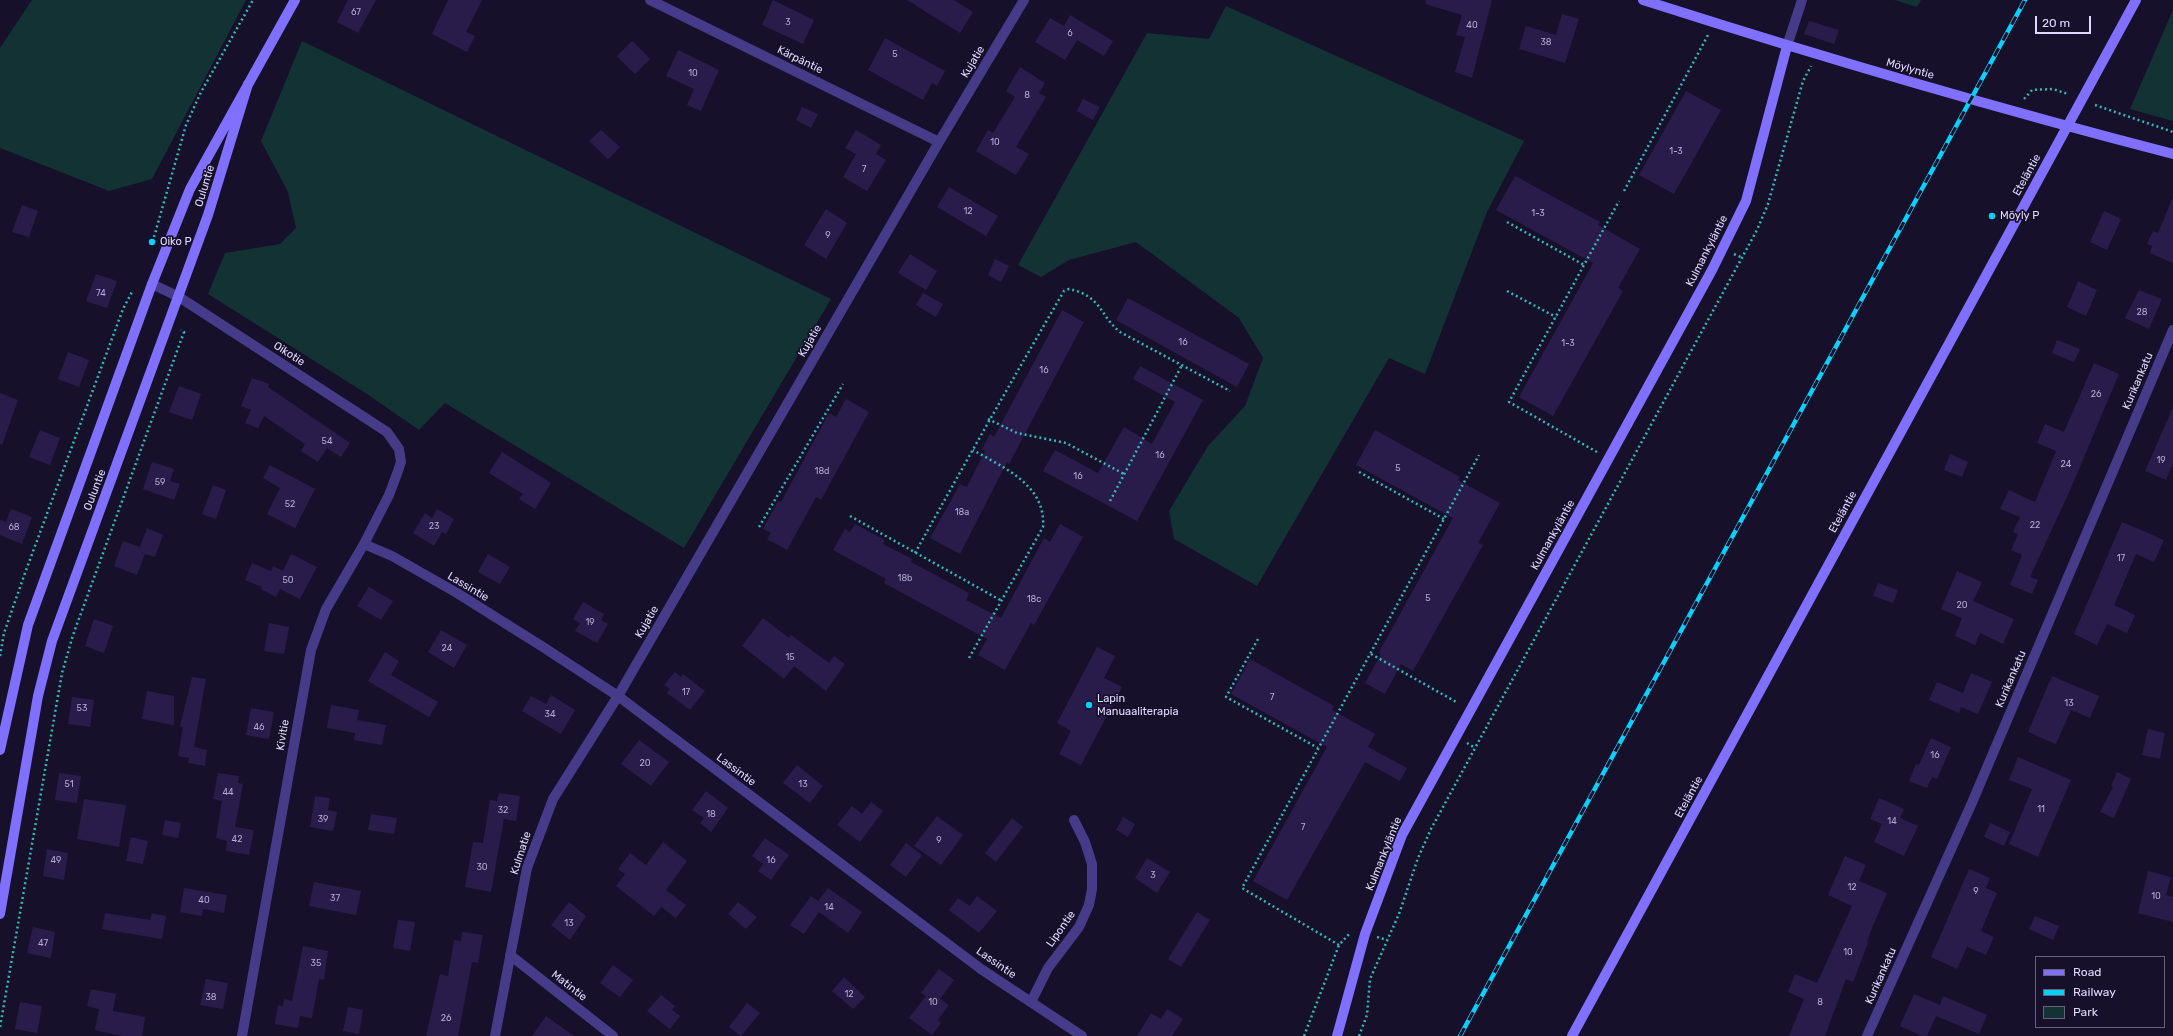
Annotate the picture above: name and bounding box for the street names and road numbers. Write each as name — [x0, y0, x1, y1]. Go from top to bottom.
street label: Kärpäntie — [775, 43, 825, 77]
street label: Kujatie — [958, 44, 988, 80]
street label: Möylyntie — [1884, 56, 1936, 82]
street label: Eteläntie — [2010, 152, 2044, 198]
street label: Ouluntie — [192, 163, 218, 209]
street label: Kulmankyläntie — [1683, 213, 1731, 289]
street label: Kujatie — [796, 323, 824, 359]
street label: Oikotie — [271, 339, 307, 369]
street label: Kurikankatu — [2120, 351, 2156, 411]
street label: Ouluntie — [81, 468, 109, 512]
street label: Eteläntie — [1826, 489, 1860, 535]
street label: Kulmankyläntie — [1528, 498, 1578, 572]
street label: Lassintie — [445, 570, 491, 604]
street label: Kujatie — [633, 604, 661, 640]
street label: Kurikankatu — [1993, 649, 2029, 709]
street label: Kivitie — [274, 719, 292, 751]
street label: Lassintie — [714, 751, 758, 789]
street label: Eteläntie — [1672, 774, 1706, 820]
street label: Kulmankyläntie — [1363, 815, 1405, 893]
street label: Kulmatie — [508, 830, 534, 876]
street label: Lipontie — [1044, 908, 1078, 950]
street label: Lassintie — [973, 944, 1019, 982]
street label: Kurikankatu — [1863, 946, 1899, 1006]
street label: Matintie — [549, 968, 589, 1004]

